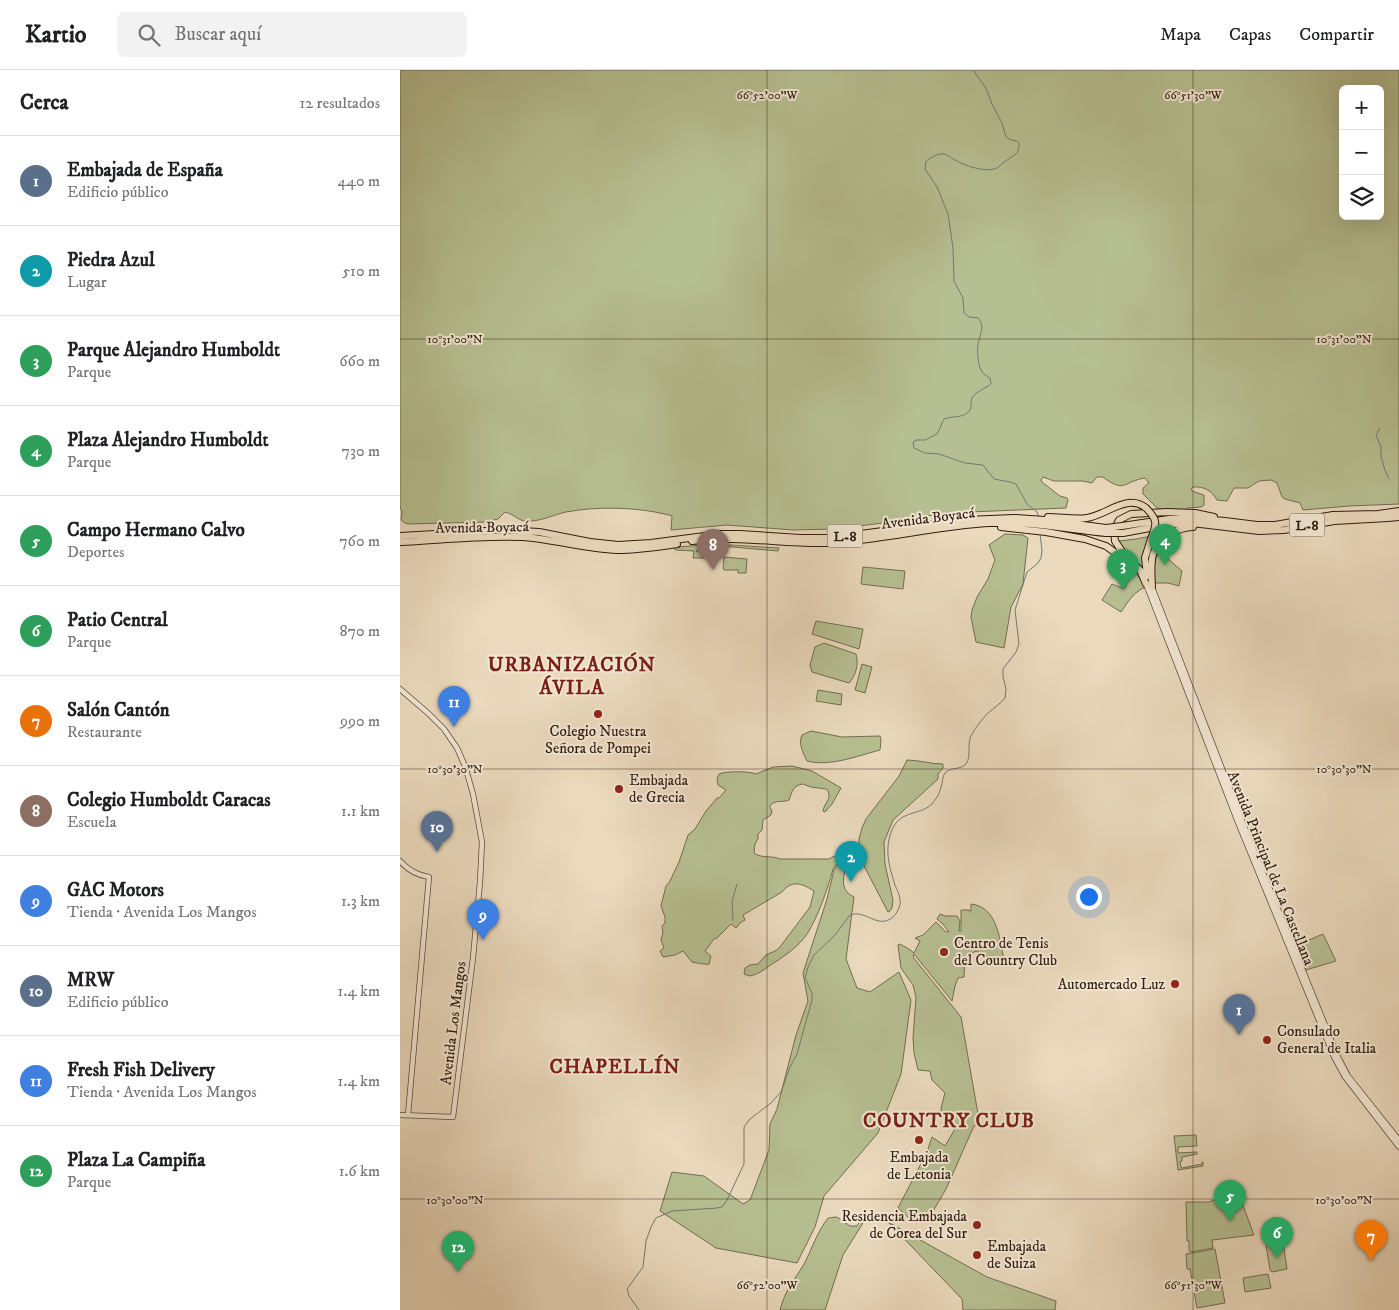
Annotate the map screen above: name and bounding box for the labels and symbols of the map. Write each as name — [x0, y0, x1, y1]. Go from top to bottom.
text: 66°52'00"W — [736, 88, 799, 103]
text: 66°51'30"W — [1164, 88, 1223, 103]
text: 10°31'00"N — [427, 332, 483, 347]
text: 10°31'00"N — [1316, 332, 1372, 347]
street label: Avenida Boyacá — [880, 503, 976, 534]
road number: L-8 — [1290, 514, 1324, 536]
street label: Avenida Boyacá — [435, 517, 530, 538]
road number: L-8 — [828, 524, 862, 548]
pin: 4 — [1149, 524, 1181, 565]
pin: 8 — [697, 529, 729, 570]
pin: 3 — [1107, 549, 1139, 590]
district label: URBANIZACIÓN ÁVILA — [488, 652, 656, 701]
pin: 11 — [438, 686, 470, 727]
marker: Colegio Nuestra Señora de Pompei — [592, 708, 604, 720]
place label: Colegio Nuestra Señora de Pompei — [545, 722, 651, 758]
text: 10°30'30"N — [427, 762, 483, 777]
text: 10°30'30"N — [1316, 762, 1372, 777]
street label: Avenida Principal de La Castellana — [1223, 768, 1319, 969]
place label: Embajada de Grecia — [629, 771, 689, 807]
marker: Embajada de Grecia — [613, 783, 625, 795]
pin: 10 — [421, 811, 453, 852]
pin: 2 — [835, 841, 867, 882]
your location — [1076, 884, 1102, 910]
pin: 9 — [467, 899, 499, 940]
place label: Centro de Tenis del Country Club — [954, 934, 1057, 970]
marker: Centro de Tenis del Country Club — [938, 946, 950, 958]
street label: Avenida Los Mangos — [436, 960, 471, 1086]
place label: Automercado Luz — [1058, 975, 1165, 994]
marker: Automercado Luz — [1169, 978, 1181, 990]
pin: 1 — [1223, 994, 1255, 1035]
place label: Consulado General de Italia — [1277, 1022, 1377, 1058]
marker: Consulado General de Italia — [1261, 1034, 1273, 1046]
district label: CHAPELLÍN — [549, 1054, 681, 1080]
district label: COUNTRY CLUB — [863, 1109, 1035, 1134]
marker: Embajada de Letonia — [913, 1134, 925, 1146]
place label: Embajada de Letonia — [887, 1148, 952, 1184]
pin: 5 — [1214, 1180, 1246, 1221]
text: 10°30'00"N — [426, 1193, 484, 1208]
text: 10°30'00"N — [1315, 1193, 1373, 1208]
place label: Residencia Embajada de Corea del Sur — [842, 1207, 968, 1243]
pin: 6 — [1261, 1217, 1293, 1258]
marker: Residencia Embajada de Corea del Sur — [971, 1219, 983, 1231]
pin: 7 — [1355, 1220, 1387, 1261]
pin: 12 — [442, 1231, 474, 1272]
place label: Embajada de Suiza — [987, 1237, 1047, 1273]
marker: Embajada de Suiza — [971, 1249, 983, 1261]
text: 66°52'00"W — [736, 1278, 799, 1293]
text: 66°51'30"W — [1164, 1278, 1223, 1293]

